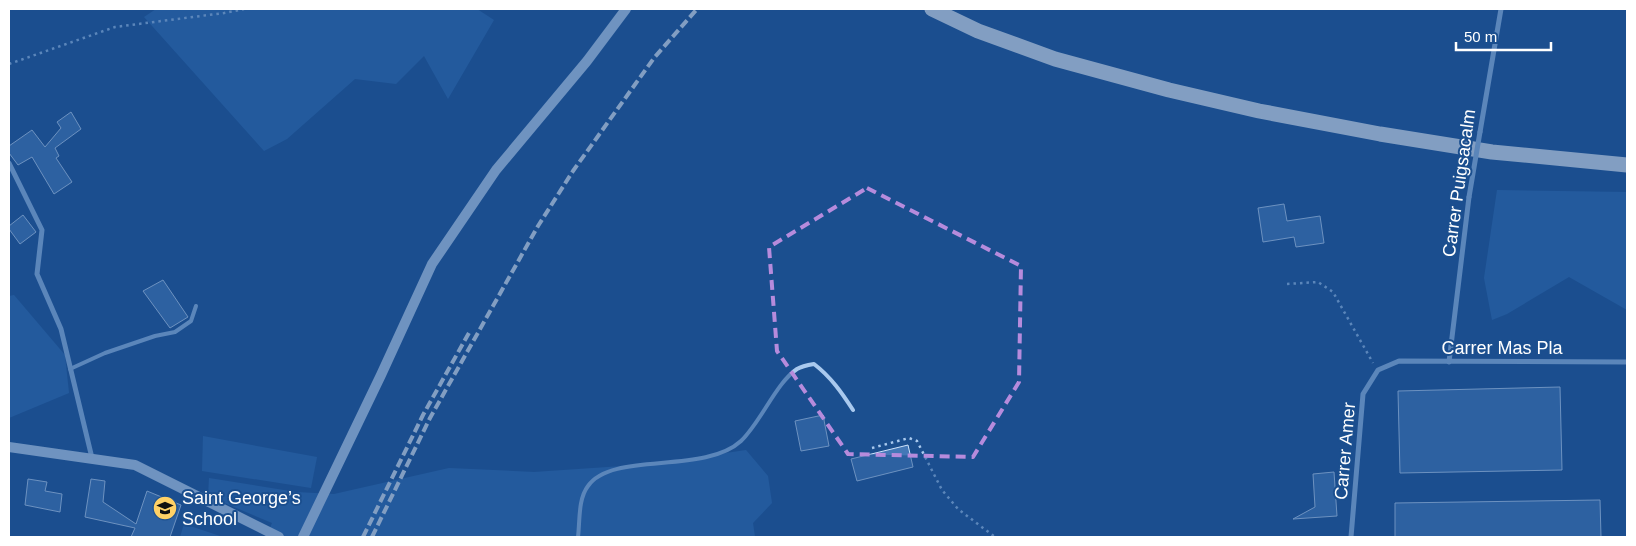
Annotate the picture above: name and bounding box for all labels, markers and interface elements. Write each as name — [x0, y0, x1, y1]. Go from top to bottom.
scale bar — [1456, 20, 1551, 52]
text: 50 m — [1464, 28, 1497, 45]
street label: Carrer Puigsacalm — [1439, 108, 1479, 258]
street label: Carrer Mas Pla — [1441, 338, 1563, 358]
street label: Carrer Amer — [1331, 401, 1359, 501]
place label: Saint George’s School — [182, 488, 301, 529]
school or university icon: Saint George’s School — [152, 495, 178, 521]

